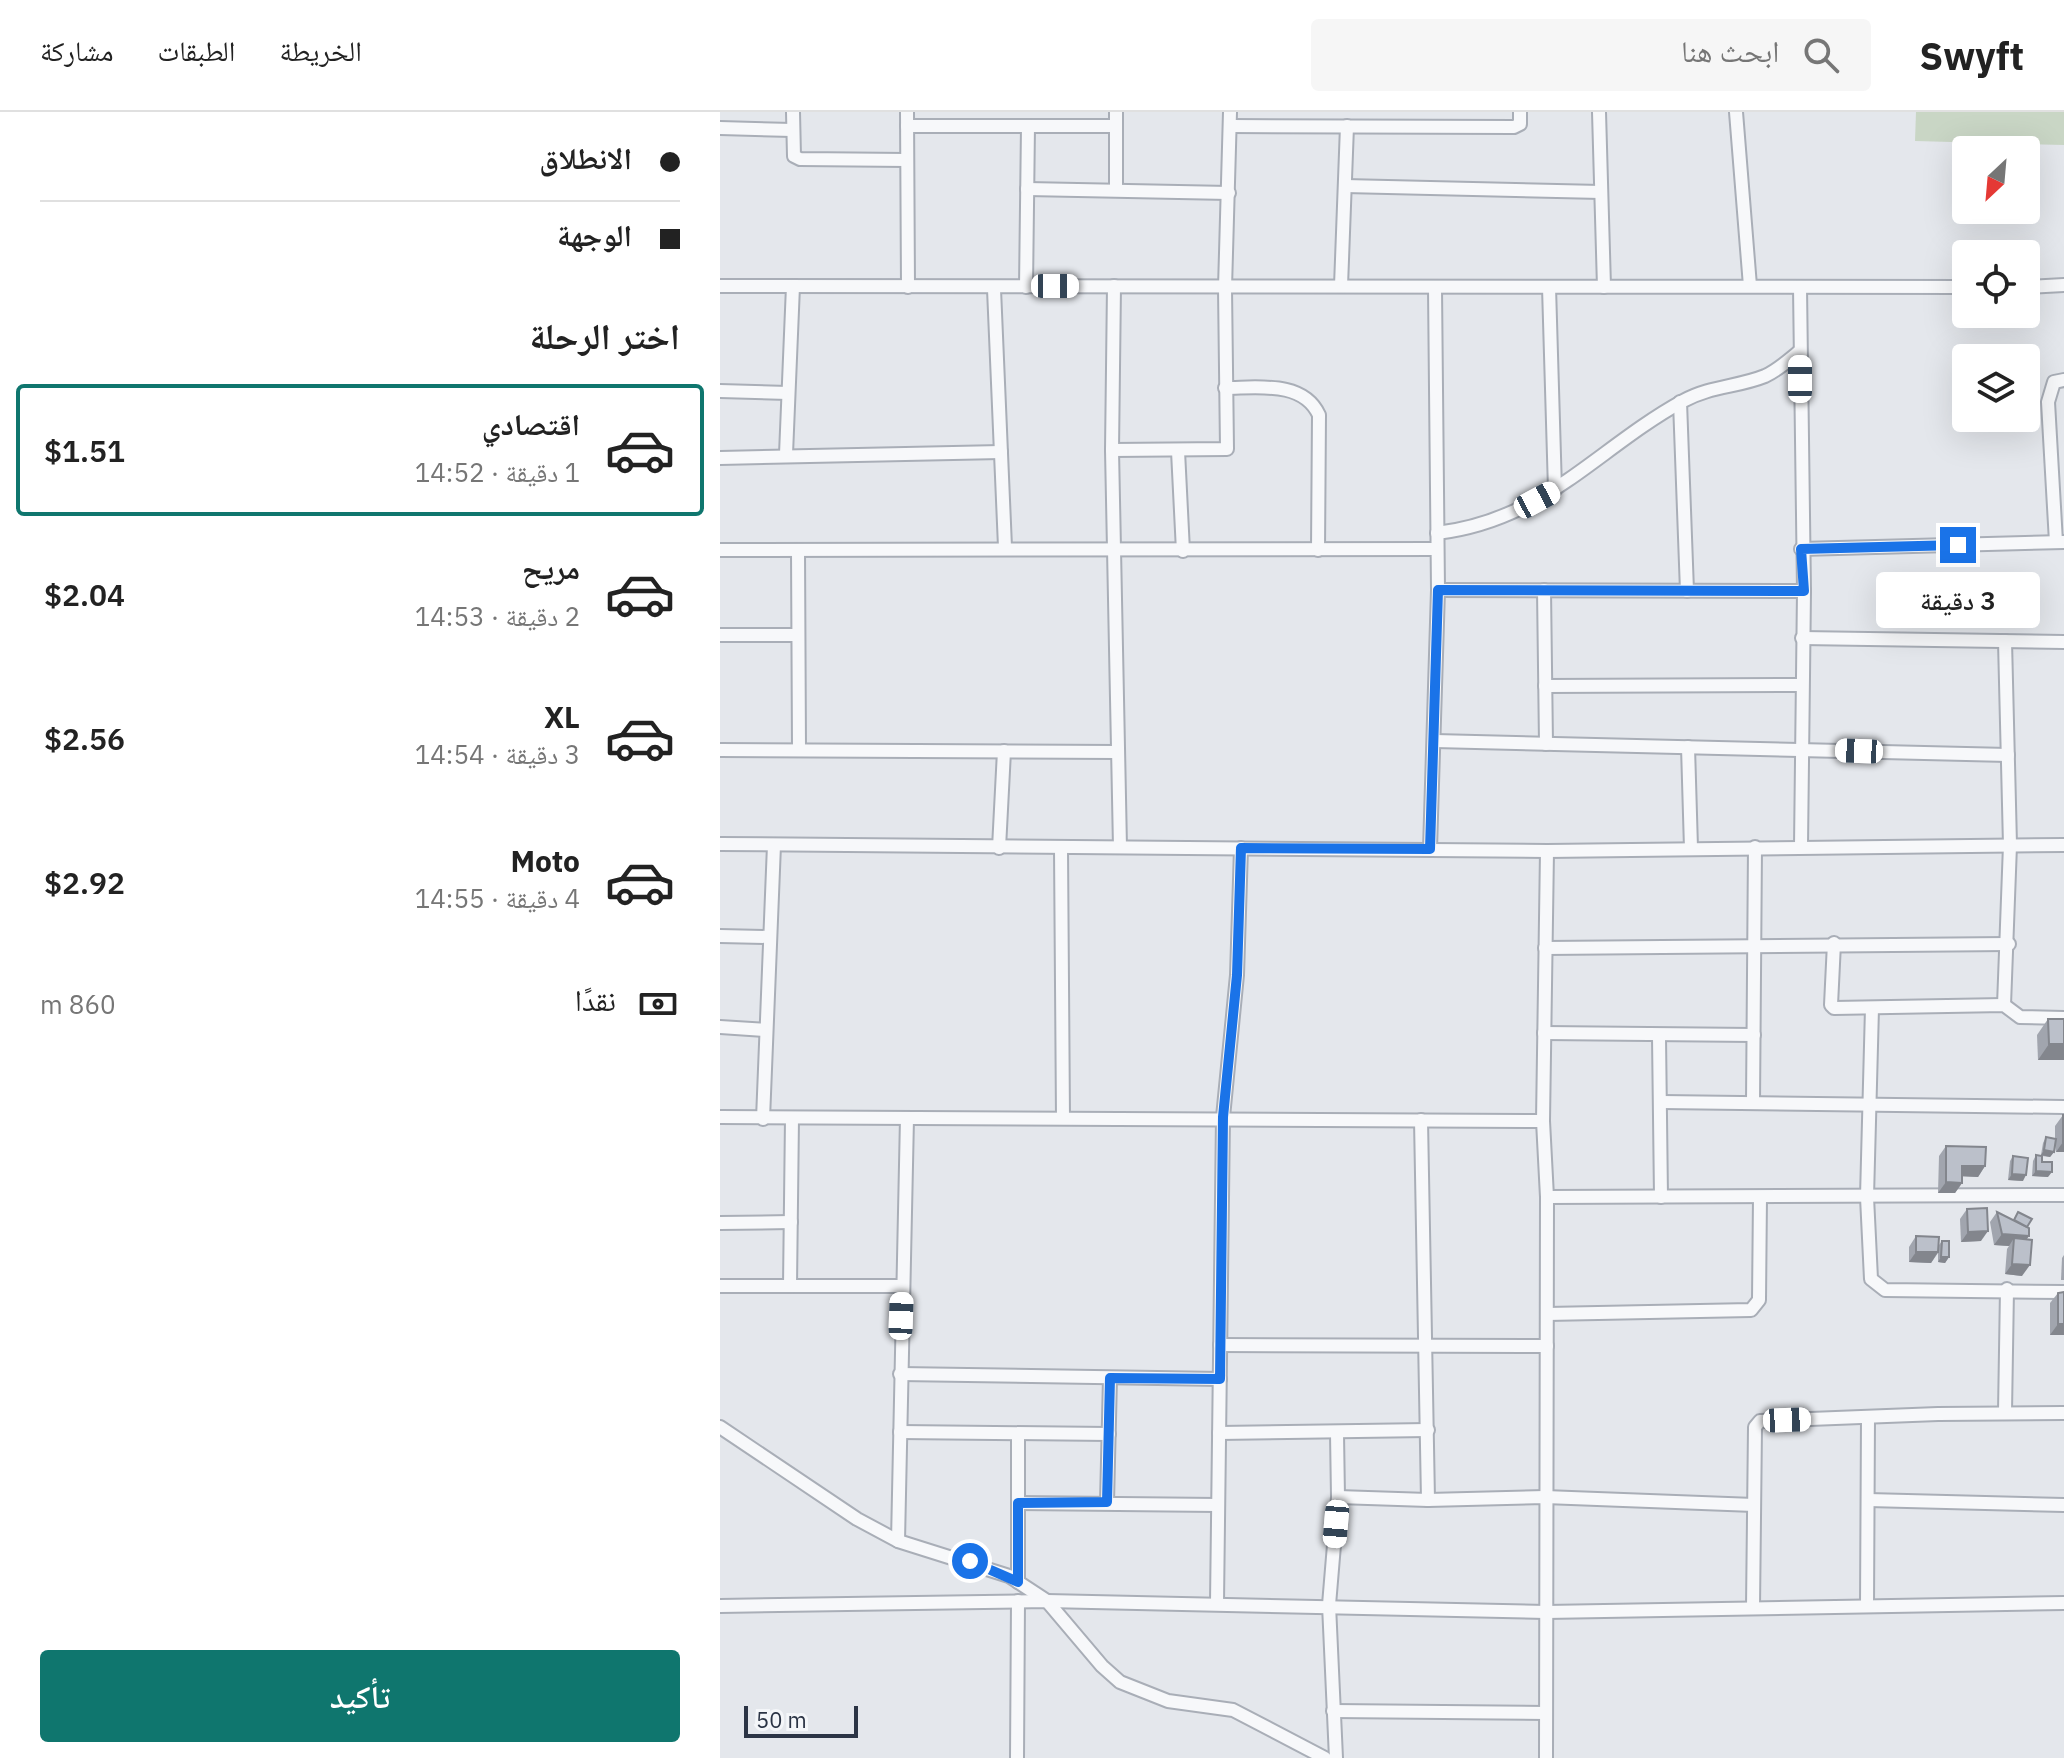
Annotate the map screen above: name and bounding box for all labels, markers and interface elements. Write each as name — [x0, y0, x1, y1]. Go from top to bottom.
search box — [1311, 19, 1871, 91]
text: ابحث هنا — [1681, 31, 1779, 70]
text: Swyft — [1919, 31, 2024, 80]
text: مشاركة — [40, 32, 114, 69]
text: الطبقات — [158, 32, 235, 69]
text: الخريطة — [279, 32, 362, 69]
icon: search — [1799, 33, 1843, 77]
north arrow — [1952, 136, 2040, 224]
map controls — [1952, 136, 2040, 432]
text: الانطلاق — [539, 138, 632, 177]
text: الوجهة — [557, 215, 632, 254]
button: locate — [1952, 240, 2040, 328]
car — [1031, 274, 1079, 298]
text: اختر الرحلة — [530, 312, 680, 359]
button: layers — [1952, 344, 2040, 432]
car — [1788, 355, 1812, 403]
text: اقتصادي — [482, 404, 580, 443]
icon: car — [604, 414, 676, 486]
text: $1.51 — [44, 431, 125, 470]
text: 1 دقيقة · 14:52 — [415, 455, 580, 489]
car — [1510, 478, 1564, 522]
route end — [1940, 527, 1976, 563]
text: مريح — [522, 548, 580, 587]
icon: car — [604, 558, 676, 630]
callout: 3 دقيقة — [1876, 573, 2040, 629]
text: $2.04 — [44, 575, 125, 614]
text: 3 دقيقة — [1920, 583, 1996, 617]
text: 2 دقيقة · 14:53 — [415, 599, 580, 633]
text: XL — [544, 697, 580, 736]
icon: car — [604, 702, 676, 774]
text: $2.56 — [44, 719, 125, 758]
text: 3 دقيقة · 14:54 — [415, 737, 580, 771]
car — [1835, 738, 1883, 764]
text: Moto — [510, 841, 580, 880]
icon: car — [604, 846, 676, 918]
text: $2.92 — [44, 863, 125, 902]
text: 4 دقيقة · 14:55 — [415, 881, 580, 915]
text: نقدًا — [575, 980, 616, 1019]
icon: cash — [636, 982, 680, 1026]
text: 860 m — [40, 987, 116, 1021]
car — [888, 1292, 914, 1340]
car — [1763, 1407, 1811, 1433]
car — [1322, 1499, 1350, 1549]
route start — [952, 1543, 988, 1579]
button: تأكيد — [40, 1650, 680, 1742]
scale bar — [744, 1702, 858, 1738]
text: 50 m — [756, 1705, 807, 1734]

